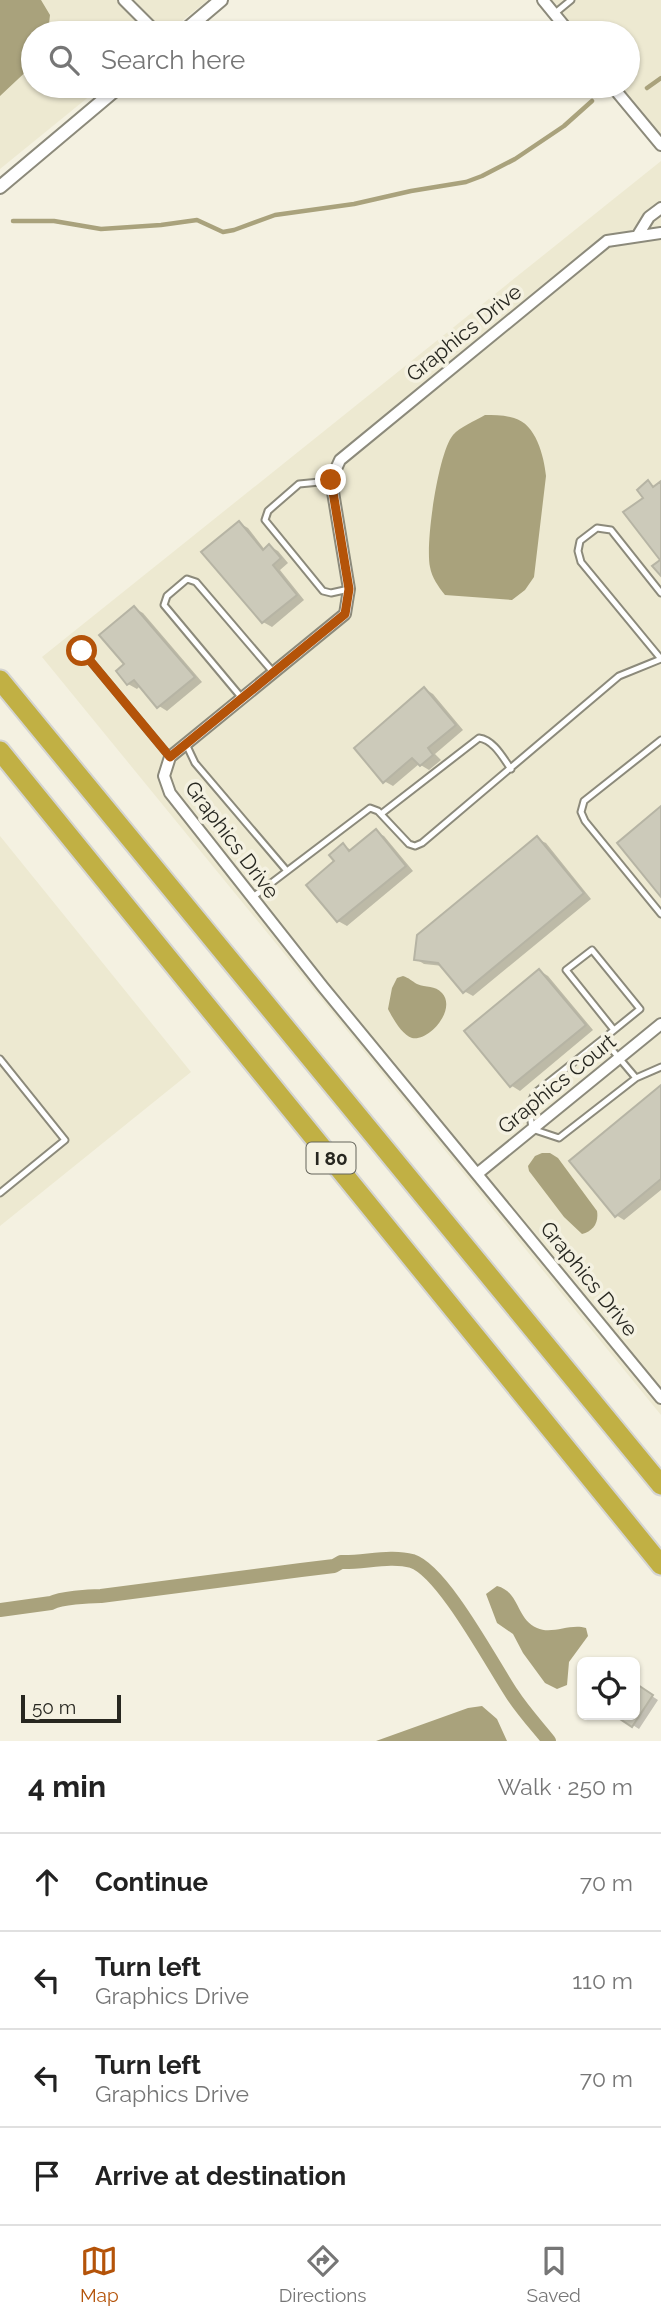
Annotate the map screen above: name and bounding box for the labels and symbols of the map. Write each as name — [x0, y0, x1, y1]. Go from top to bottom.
street label: Graphics Drive — [401, 279, 526, 387]
route end — [315, 464, 346, 495]
route start — [66, 635, 97, 666]
street label: Graphics Drive — [180, 776, 285, 903]
street label: Graphics Court — [493, 1028, 621, 1139]
road number: I 80 — [306, 1142, 356, 1174]
street label: Graphics Drive — [535, 1216, 643, 1341]
scale bar — [21, 1692, 121, 1724]

